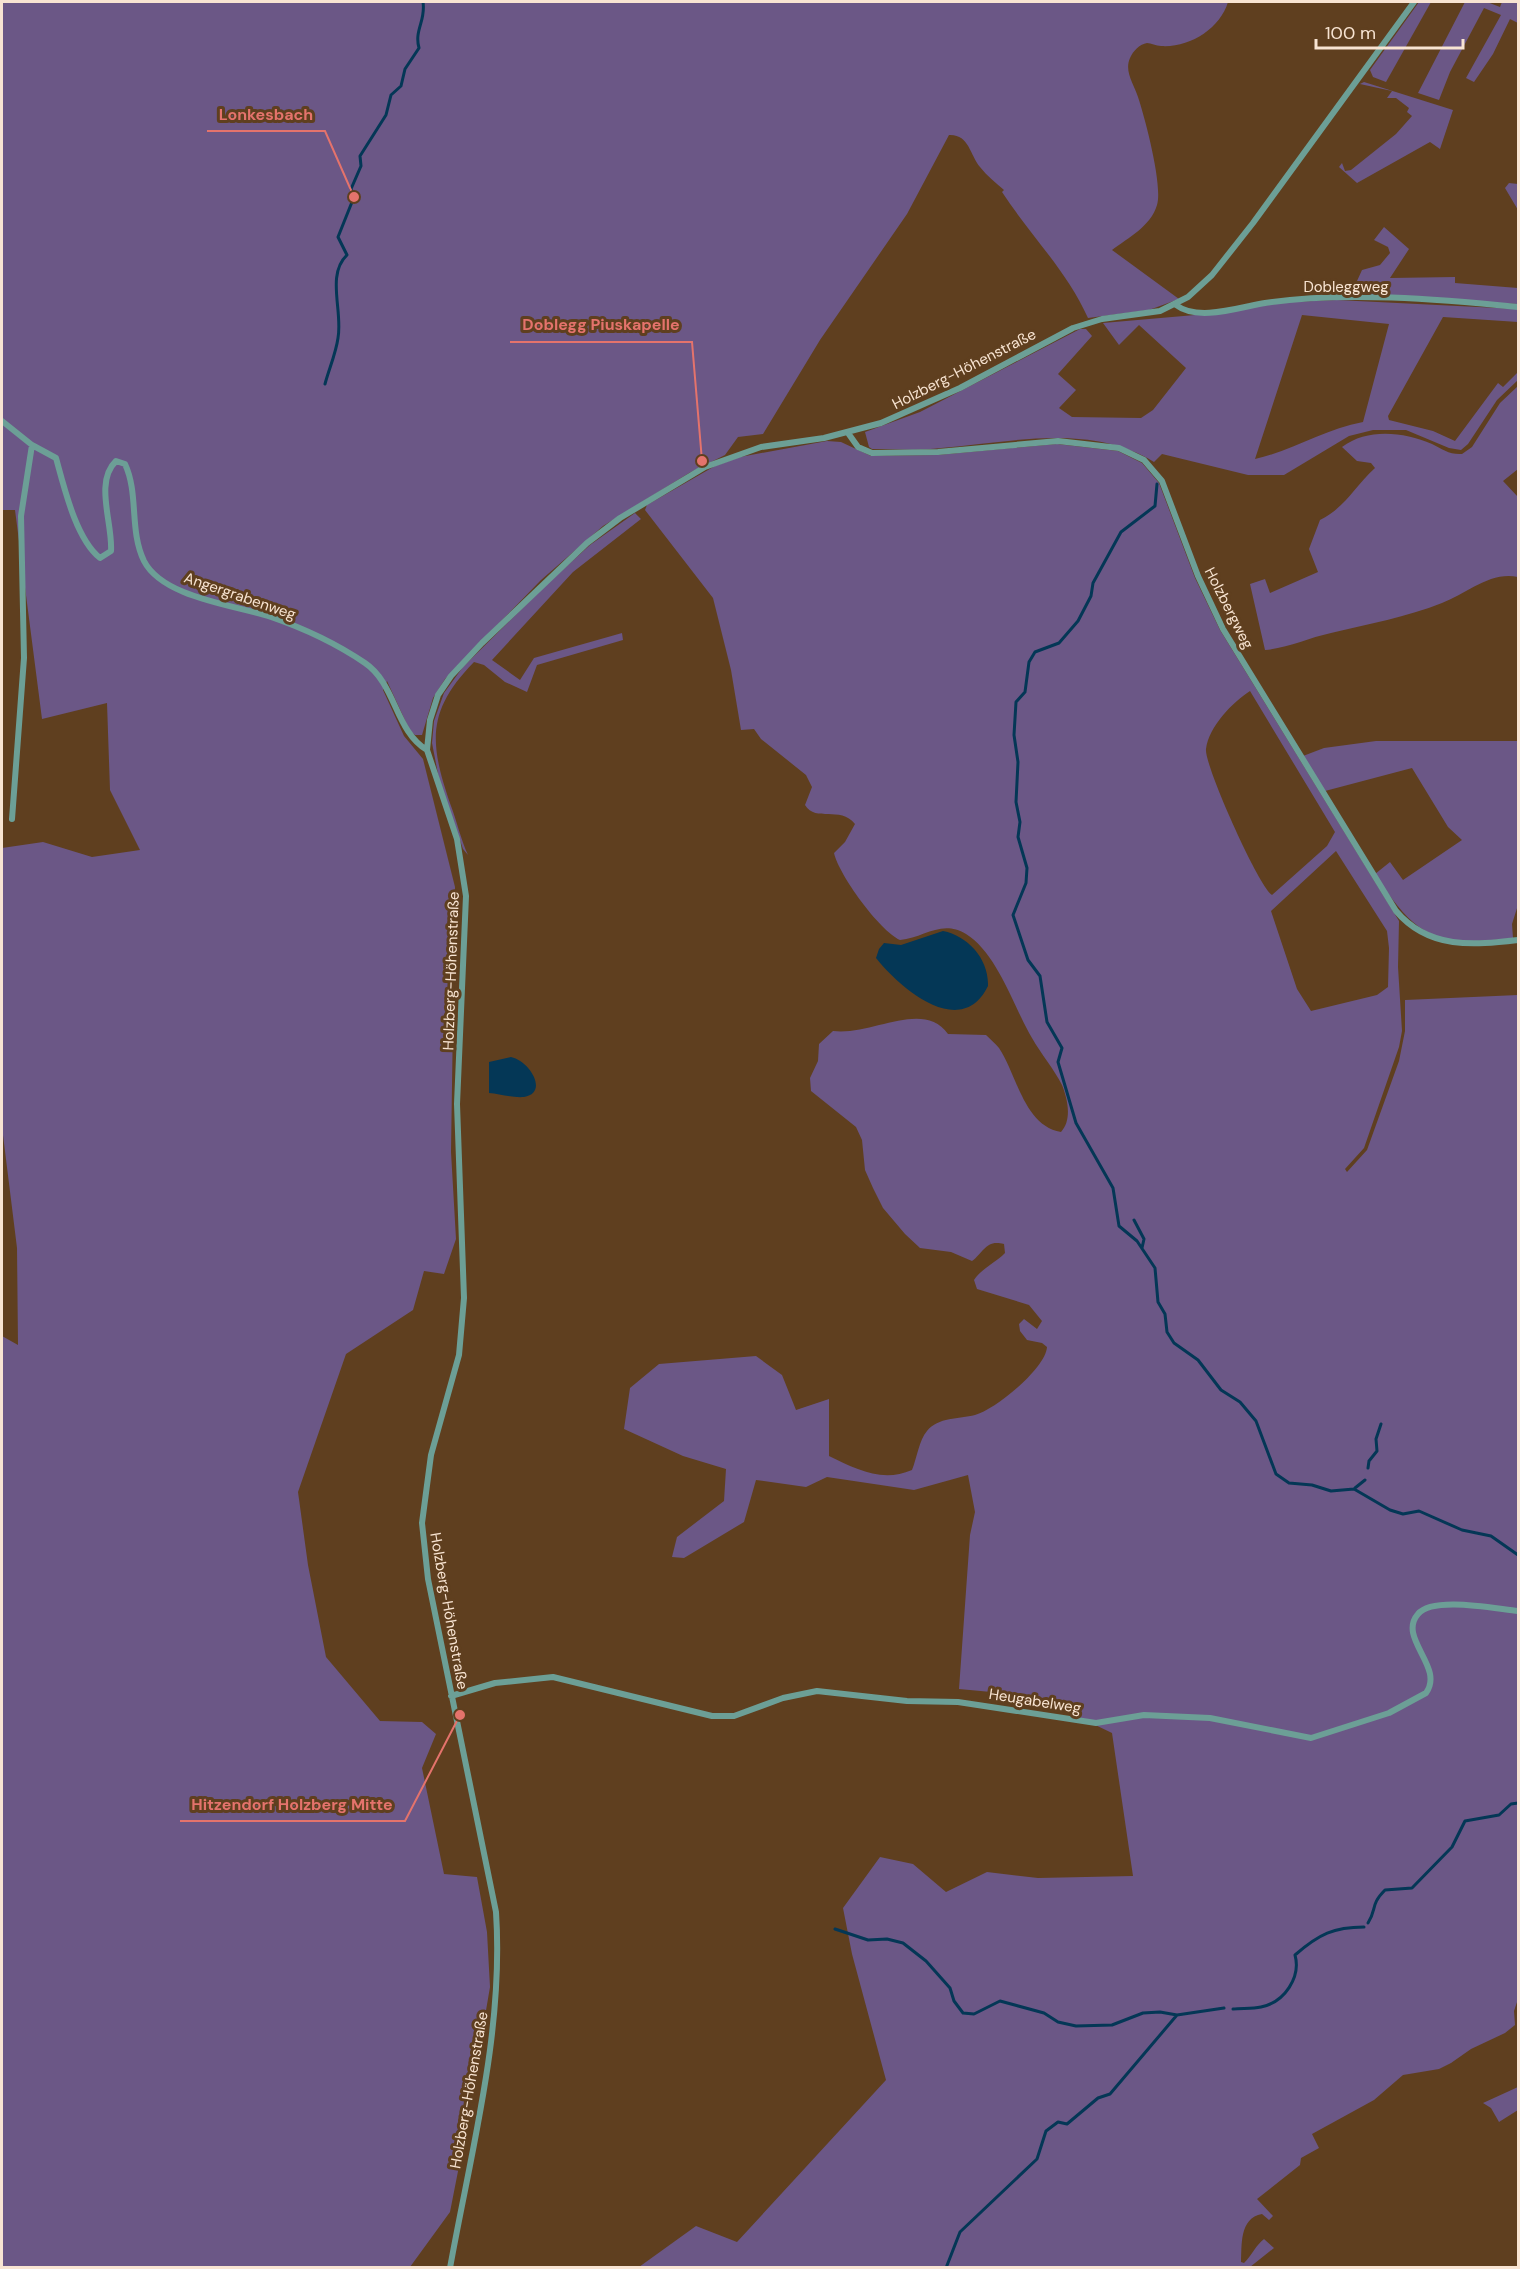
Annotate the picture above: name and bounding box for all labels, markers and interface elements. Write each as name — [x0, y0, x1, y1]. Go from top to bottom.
scale bar — [1316, 12, 1463, 50]
text: 100 m — [1325, 21, 1376, 45]
callout: Lonkesbach — [207, 97, 325, 131]
text: Lonkesbach — [219, 104, 313, 125]
street label: Dobleggweg — [1303, 277, 1389, 297]
callout: Doblegg Piuskapelle — [510, 308, 692, 342]
text: Doblegg Piuskapelle — [522, 314, 680, 335]
street label: Holzberg-Höhenstraße — [889, 324, 1039, 414]
street label: Holzbergweg — [1200, 564, 1258, 652]
street label: Angergrabenweg — [181, 567, 299, 625]
street label: Holzberg-Höhenstraße — [438, 891, 464, 1051]
street label: Holzberg-Höhenstraße — [425, 1531, 473, 1691]
street label: Heugabelweg — [987, 1684, 1083, 1718]
callout: Hitzendorf Holzberg Mitte — [180, 1787, 405, 1821]
text: Hitzendorf Holzberg Mitte — [191, 1794, 393, 1815]
street label: Holzberg-Höhenstraße — [445, 2010, 493, 2170]

